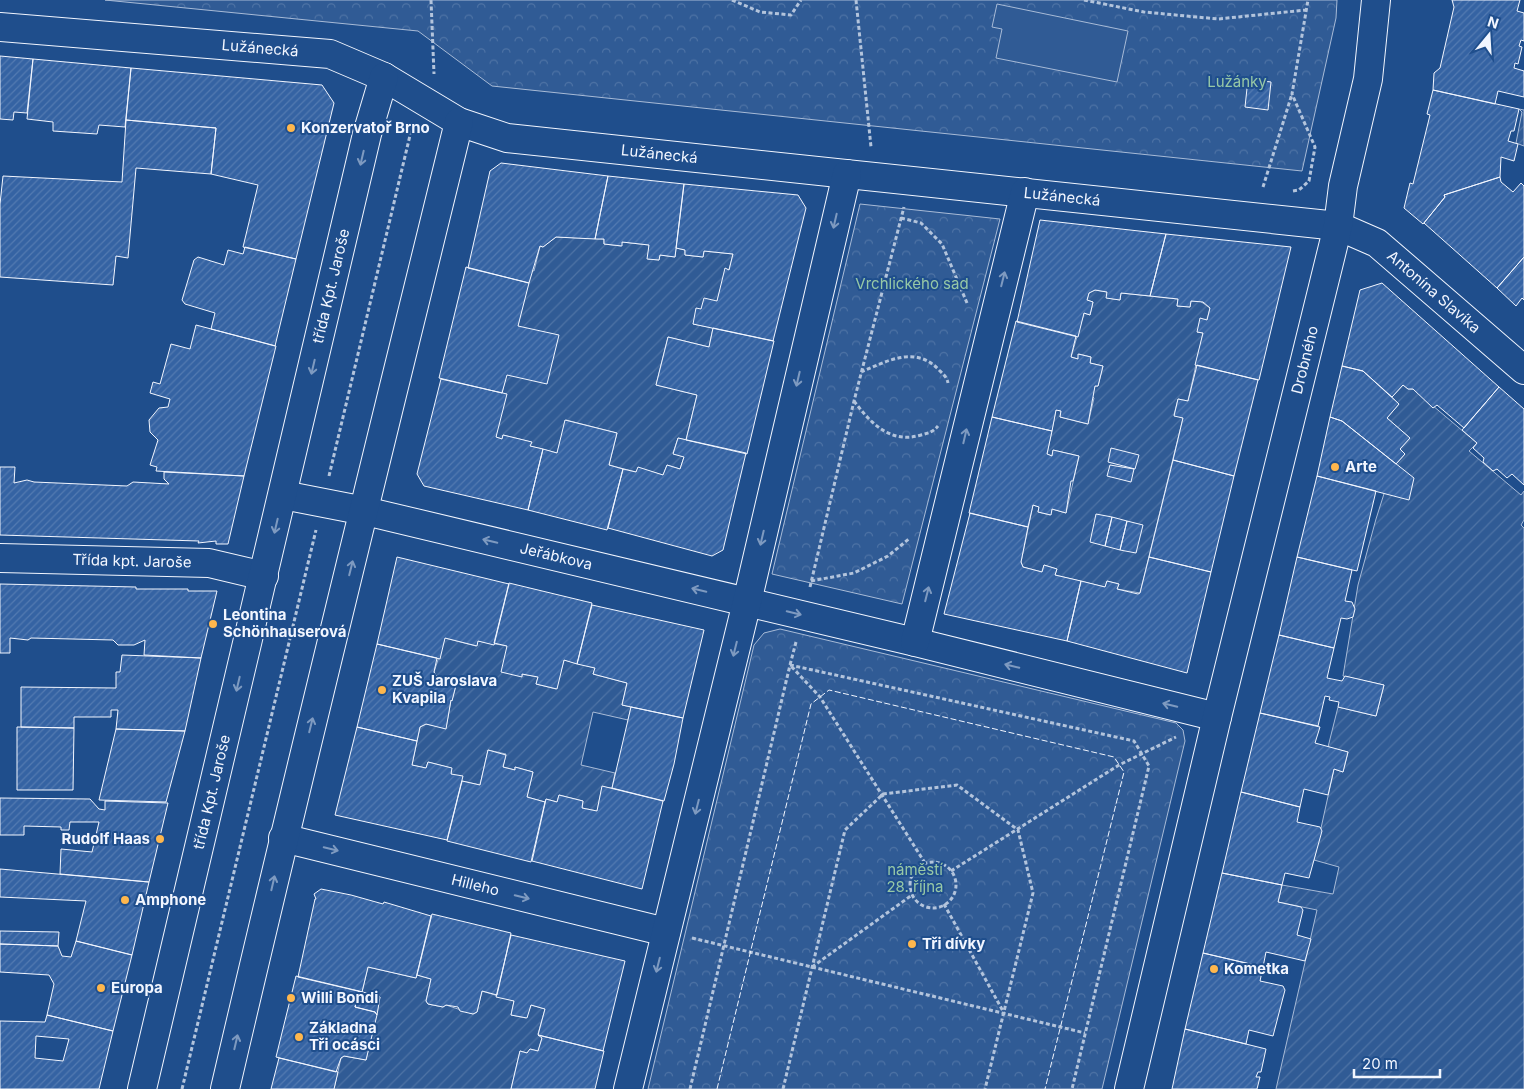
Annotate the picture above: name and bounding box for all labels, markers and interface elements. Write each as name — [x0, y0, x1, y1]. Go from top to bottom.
north arrow — [1464, 10, 1514, 60]
text: N — [1485, 12, 1501, 32]
street label: Lužánecká — [221, 35, 299, 60]
park label: Lužánky — [1207, 72, 1267, 91]
place label: Konzervatoř Brno — [301, 118, 430, 137]
marker: Konzervatoř Brno — [285, 122, 297, 134]
street label: Lužánecká — [620, 140, 699, 167]
one-way arrow — [357, 150, 366, 166]
street label: Lužánecká — [1023, 183, 1101, 210]
one-way arrow — [830, 213, 839, 229]
street label: třída Kpt. Jaroše — [308, 227, 353, 345]
street label: Antonína Slavíka — [1383, 246, 1485, 337]
one-way arrow — [999, 271, 1008, 287]
park label: Vrchlického sad — [855, 274, 969, 293]
street label: Drobného — [1287, 324, 1322, 396]
one-way arrow — [308, 359, 317, 375]
one-way arrow — [793, 371, 803, 387]
one-way arrow — [961, 429, 970, 445]
place label: Arte — [1345, 457, 1377, 476]
marker: Arte — [1329, 461, 1341, 473]
one-way arrow — [271, 517, 280, 533]
one-way arrow — [757, 529, 766, 545]
one-way arrow — [483, 536, 499, 545]
street label: Jeřábkova — [518, 538, 594, 574]
street label: Třída kpt. Jaroše — [72, 550, 192, 572]
one-way arrow — [347, 560, 356, 576]
one-way arrow — [692, 585, 708, 595]
one-way arrow — [923, 587, 932, 603]
place label: Leontina Schönhauserová — [223, 605, 346, 641]
one-way arrow — [786, 609, 802, 618]
marker: Leontina Schönhauserová — [207, 618, 219, 630]
one-way arrow — [730, 641, 739, 657]
one-way arrow — [1005, 661, 1021, 670]
place label: ZUŠ Jaroslava Kvapila — [392, 671, 497, 707]
one-way arrow — [233, 675, 242, 691]
marker: ZUŠ Jaroslava Kvapila — [376, 684, 388, 696]
one-way arrow — [1162, 700, 1178, 709]
one-way arrow — [307, 718, 317, 734]
street label: třída Kpt. Jaroše — [189, 733, 234, 851]
one-way arrow — [692, 798, 701, 814]
place label: Rudolf Haas — [62, 829, 150, 848]
marker: Rudolf Haas — [154, 833, 166, 845]
one-way arrow — [322, 845, 338, 855]
park label: náměstí 28. října — [886, 860, 944, 896]
street label: Hilleho — [449, 870, 501, 900]
one-way arrow — [269, 876, 278, 892]
place label: Amphone — [135, 890, 206, 909]
one-way arrow — [514, 893, 530, 902]
marker: Amphone — [119, 894, 131, 906]
place label: Tři dívky — [922, 934, 985, 953]
marker: Tři dívky — [906, 938, 918, 950]
one-way arrow — [653, 956, 662, 972]
place label: Kometka — [1224, 959, 1289, 978]
marker: Kometka — [1208, 963, 1220, 975]
place label: Europa — [111, 978, 163, 997]
marker: Europa — [95, 982, 107, 994]
place label: Willi Bondi — [301, 988, 378, 1007]
marker: Willi Bondi — [285, 992, 297, 1004]
place label: Základna Tři ocásci — [309, 1018, 380, 1054]
marker: Základna Tři ocásci — [293, 1031, 305, 1043]
one-way arrow — [232, 1034, 241, 1050]
scale bar — [1354, 1046, 1440, 1078]
text: 20 m — [1362, 1054, 1398, 1073]

